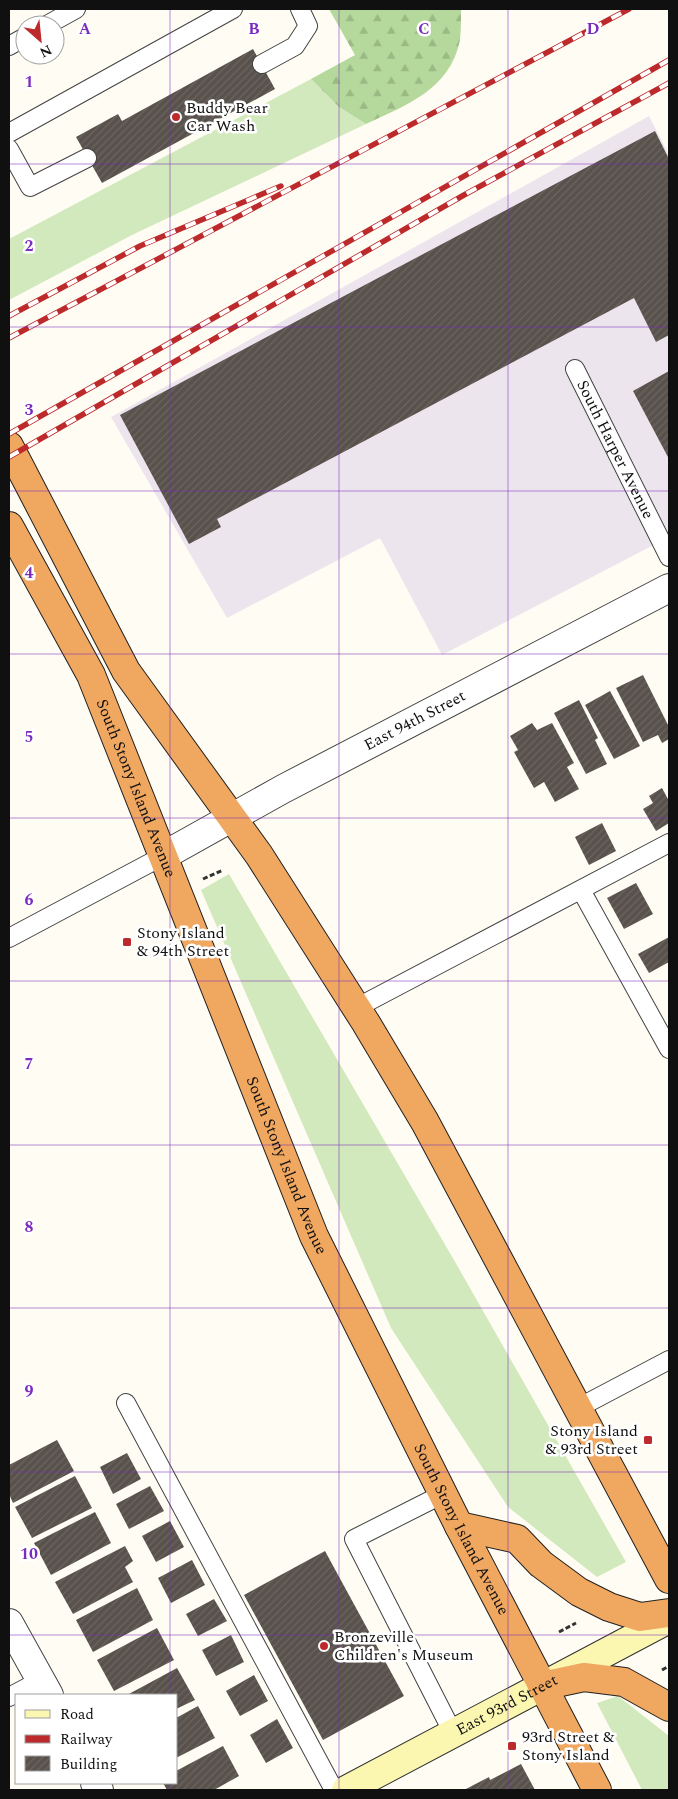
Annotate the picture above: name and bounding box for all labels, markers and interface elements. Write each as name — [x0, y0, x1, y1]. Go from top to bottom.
north arrow — [15, 15, 65, 65]
text: A — [79, 17, 92, 41]
text: B — [248, 17, 260, 41]
text: C — [418, 17, 430, 41]
text: D — [587, 17, 600, 41]
text: N — [36, 39, 56, 63]
text: 1 — [25, 70, 33, 94]
place label: Buddy Bear Car Wash — [186, 96, 268, 138]
marker: Buddy Bear Car Wash — [170, 111, 182, 123]
text: 2 — [25, 234, 34, 258]
street label: South Harper Avenue — [570, 376, 660, 523]
text: 3 — [25, 398, 34, 422]
text: 4 — [25, 561, 34, 585]
street label: East 94th Street — [360, 684, 470, 757]
street label: South Stony Island Avenue — [90, 696, 182, 881]
text: 5 — [25, 725, 33, 749]
text: 6 — [25, 888, 34, 912]
place label: Stony Island & 94th Street — [137, 921, 229, 963]
marker: Stony Island & 94th Street — [121, 936, 133, 948]
text: 7 — [25, 1052, 34, 1076]
street label: South Stony Island Avenue — [240, 1073, 333, 1259]
text: 8 — [25, 1215, 34, 1239]
text: 9 — [25, 1379, 34, 1403]
place label: Stony Island & 93rd Street — [546, 1419, 638, 1461]
marker: Stony Island & 93rd Street — [642, 1434, 654, 1446]
street label: South Stony Island Avenue — [408, 1439, 516, 1619]
text: 10 — [20, 1542, 38, 1566]
place label: Bronzeville Children's Museum — [334, 1625, 474, 1667]
marker: Bronzeville Children's Museum — [318, 1640, 330, 1652]
street label: East 93rd Street — [452, 1668, 562, 1742]
legend — [15, 1694, 178, 1784]
text: Road — [60, 1703, 94, 1726]
place label: 93rd Street & Stony Island — [522, 1725, 615, 1767]
text: Railway — [60, 1728, 113, 1751]
marker: 93rd Street & Stony Island — [506, 1740, 518, 1752]
text: Building — [60, 1753, 117, 1776]

